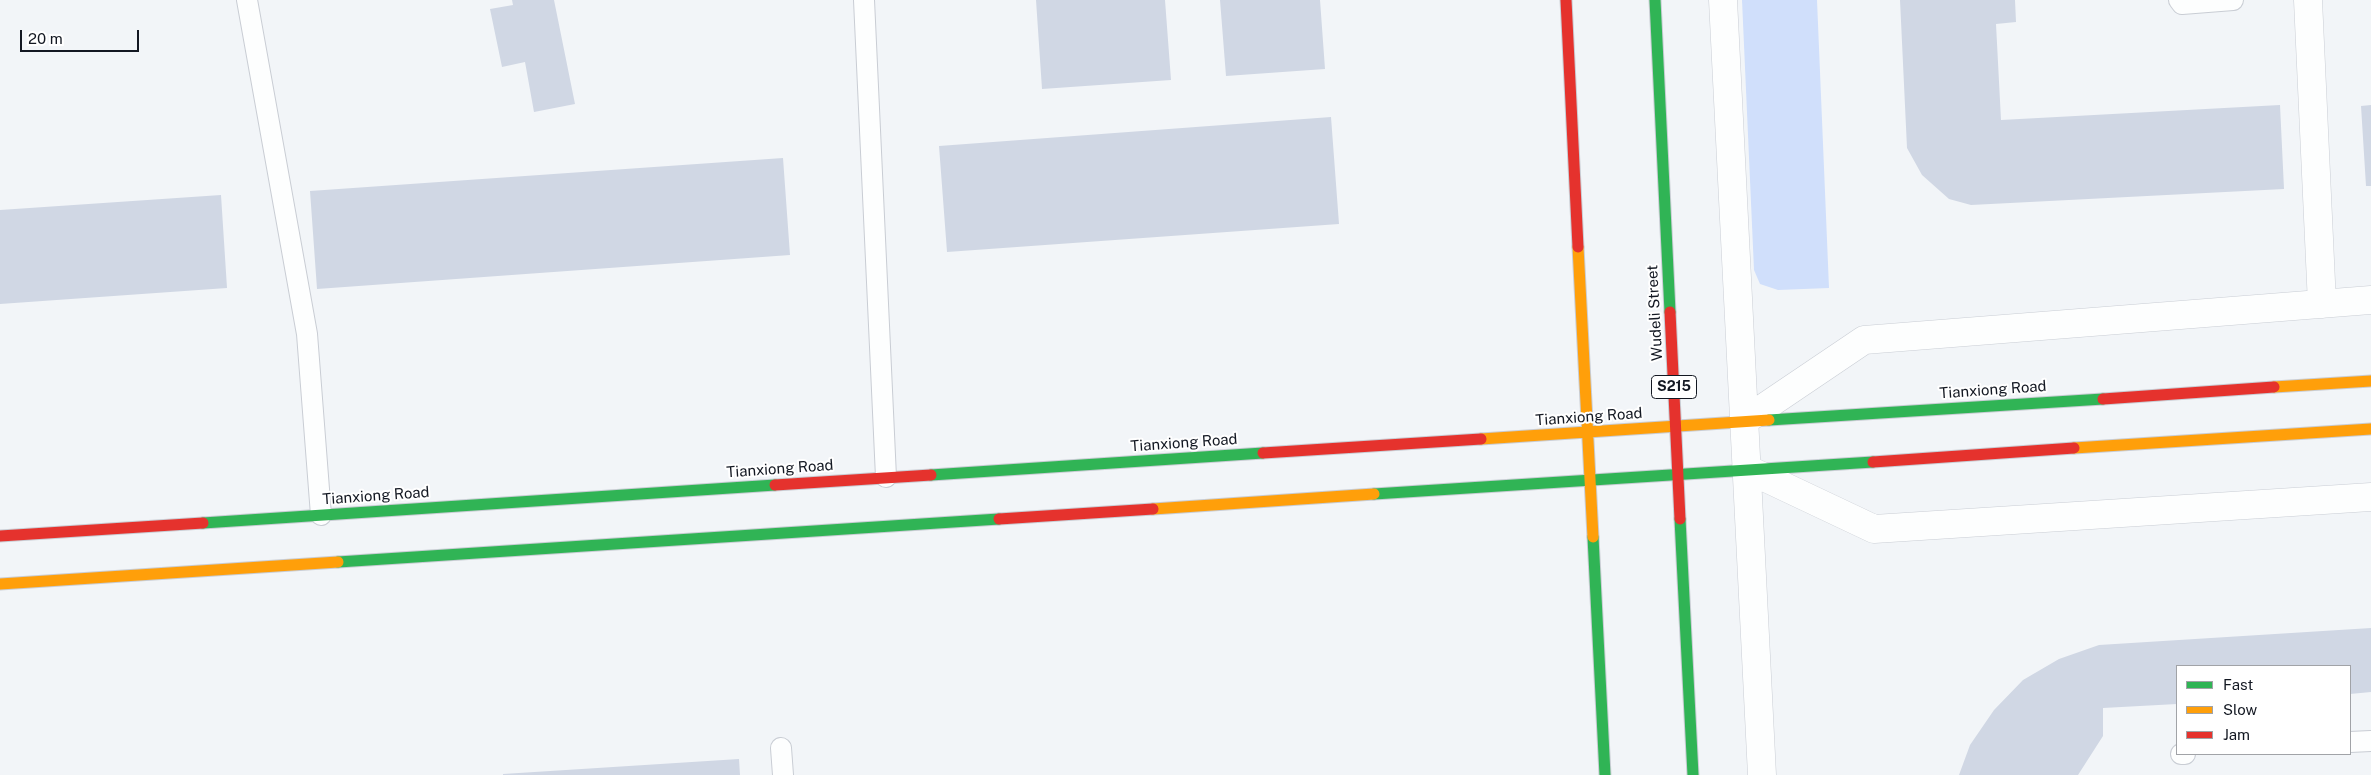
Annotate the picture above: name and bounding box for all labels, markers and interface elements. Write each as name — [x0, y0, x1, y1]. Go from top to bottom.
scale bar — [22, 20, 141, 52]
text: 20 m — [28, 30, 63, 47]
street label: Wudeli Street — [1643, 265, 1667, 361]
road number: S215 — [1652, 376, 1696, 398]
street label: Tianxiong Road — [1939, 377, 2047, 403]
street label: Tianxiong Road — [1535, 404, 1643, 430]
street label: Tianxiong Road — [1130, 430, 1238, 456]
street label: Tianxiong Road — [726, 456, 834, 482]
street label: Tianxiong Road — [322, 483, 430, 509]
legend — [2176, 665, 2351, 755]
text: Fast — [2223, 676, 2253, 693]
text: Slow — [2223, 701, 2257, 718]
text: Jam — [2223, 726, 2250, 743]

